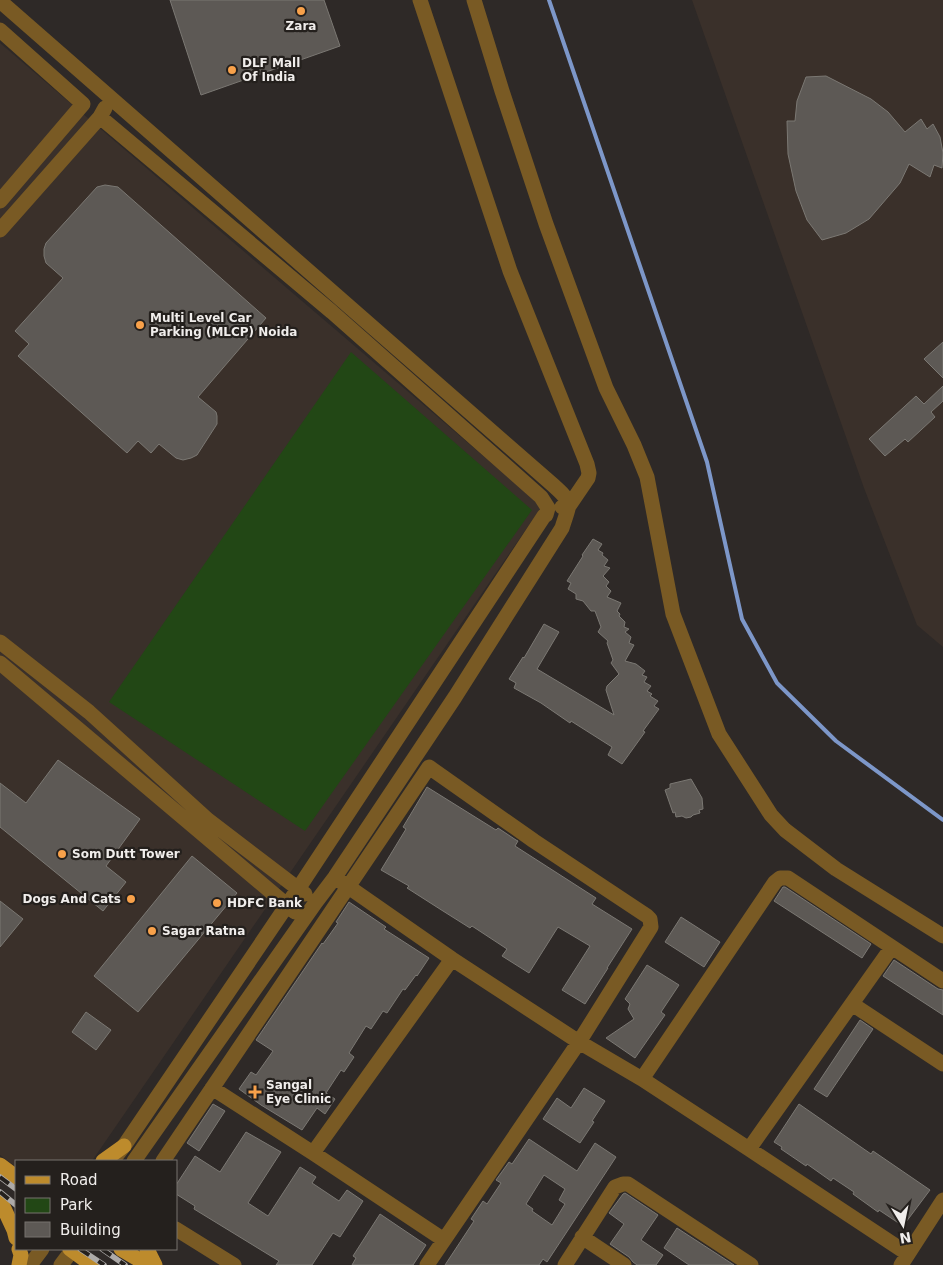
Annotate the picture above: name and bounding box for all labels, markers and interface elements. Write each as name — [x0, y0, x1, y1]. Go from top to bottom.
marker: Zara — [295, 5, 307, 17]
place label: Zara — [286, 19, 316, 33]
place label: DLF Mall Of India — [242, 56, 300, 84]
marker: DLF Mall Of India — [226, 64, 238, 76]
place label: Multi Level Car Parking (MLCP) Noida — [150, 311, 297, 339]
marker: Multi Level Car Parking (MLCP) Noida — [134, 319, 146, 331]
place label: Som Dutt Tower — [72, 847, 180, 861]
marker: Som Dutt Tower — [56, 848, 68, 860]
place label: Dogs And Cats — [23, 892, 121, 906]
marker: Dogs And Cats — [125, 893, 137, 905]
place label: HDFC Bank — [227, 896, 303, 910]
marker: HDFC Bank — [211, 897, 223, 909]
place label: Sagar Ratna — [162, 924, 245, 938]
marker: Sagar Ratna — [146, 925, 158, 937]
place label: Sangal Eye Clinic — [266, 1078, 331, 1106]
marker: Sangal Eye Clinic — [248, 1085, 262, 1099]
legend — [15, 1160, 178, 1250]
text: Road — [60, 1171, 98, 1189]
text: Park — [60, 1196, 93, 1214]
north arrow — [878, 1200, 928, 1250]
text: Building — [60, 1221, 121, 1239]
text: N — [898, 1229, 912, 1247]

